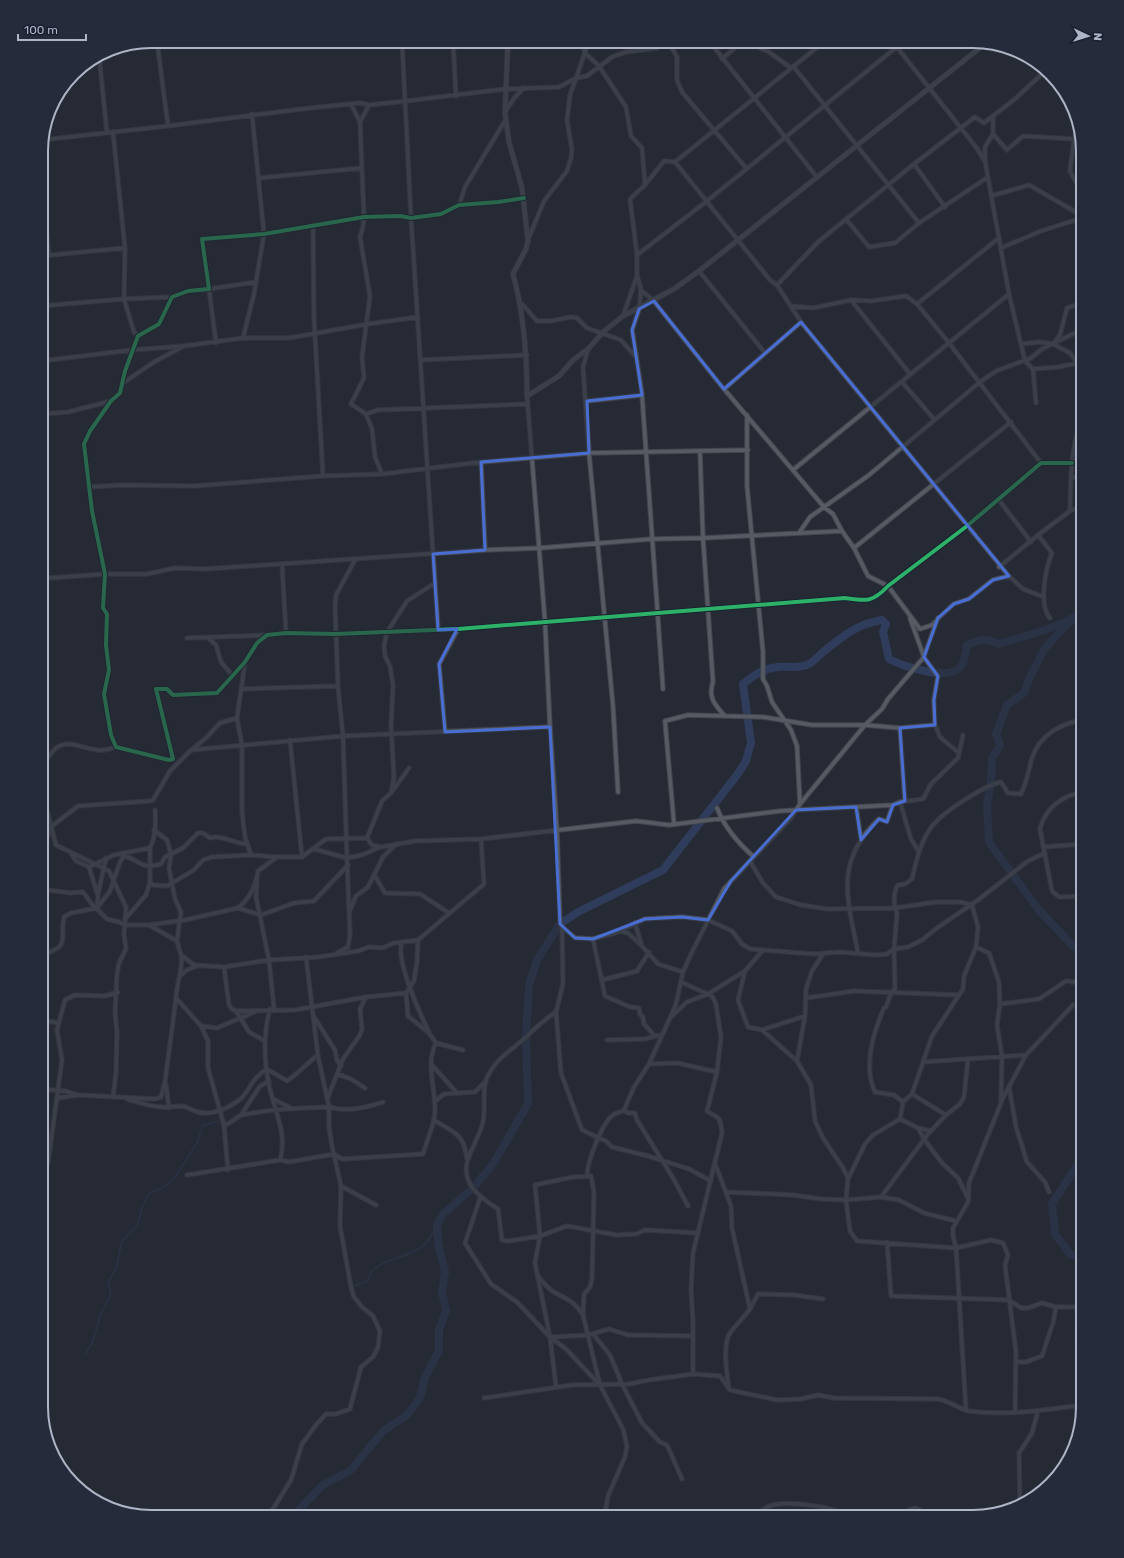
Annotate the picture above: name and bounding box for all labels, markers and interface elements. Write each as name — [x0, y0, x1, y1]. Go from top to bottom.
scale bar — [18, 16, 86, 42]
north arrow — [1068, 16, 1108, 56]
text: 100 m — [24, 23, 58, 37]
text: N — [1091, 32, 1104, 41]

